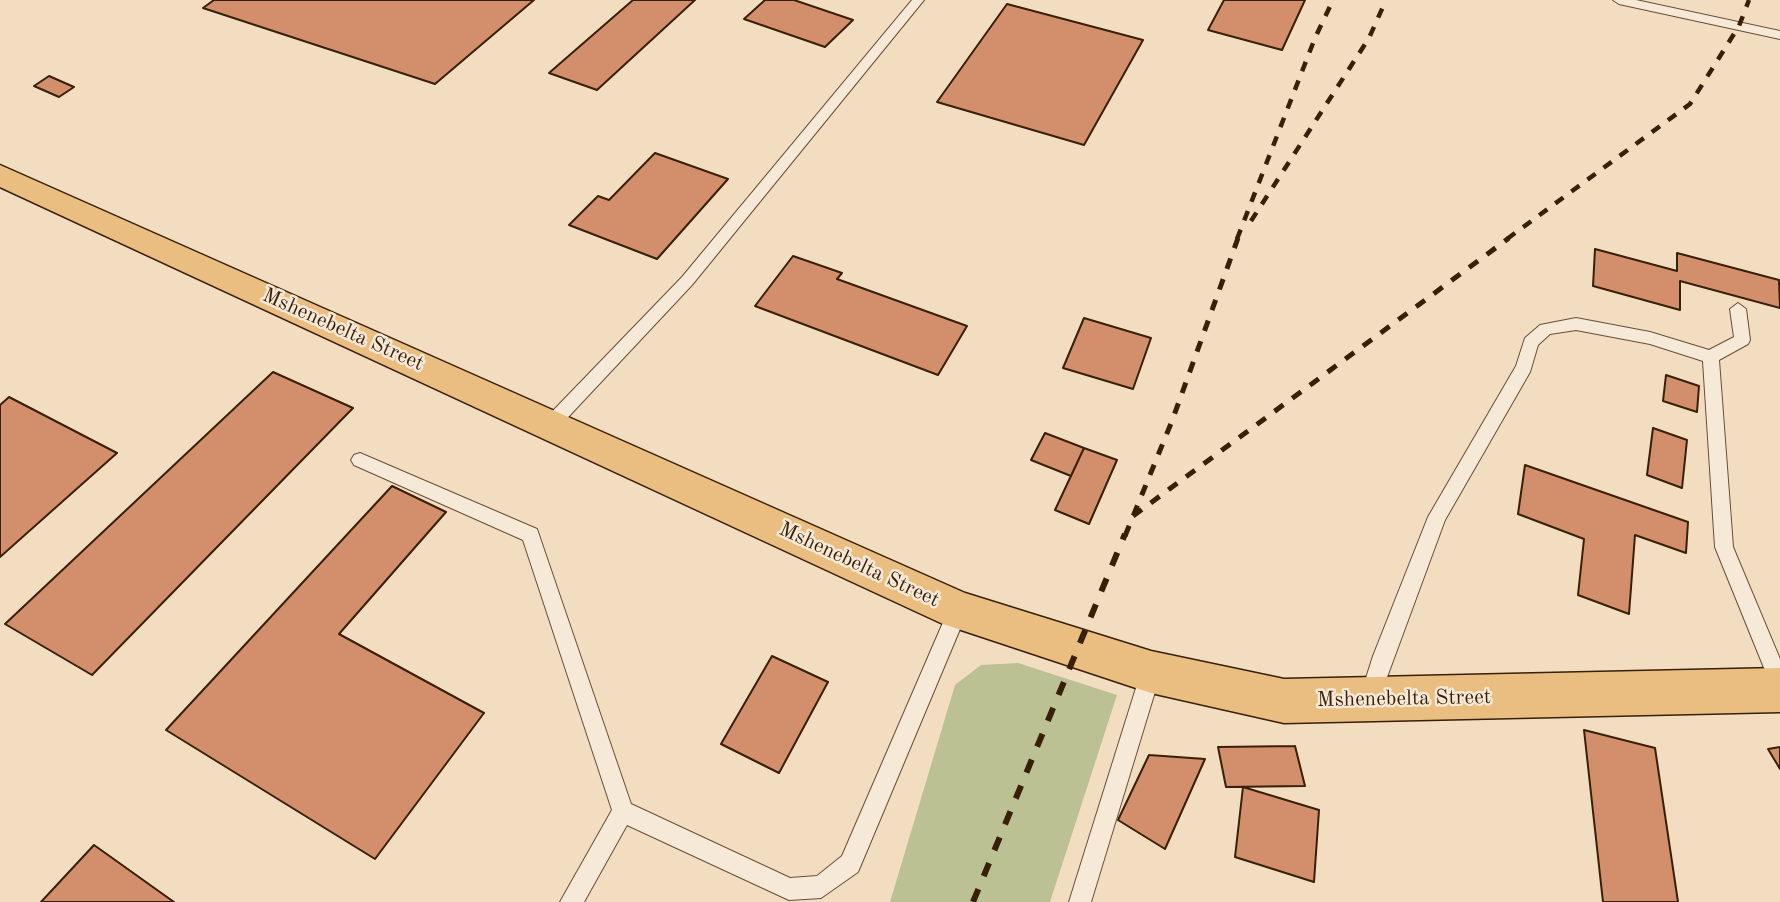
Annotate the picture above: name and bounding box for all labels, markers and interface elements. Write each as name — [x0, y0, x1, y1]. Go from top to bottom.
street label: Mshenebelta Street — [258, 283, 428, 377]
street label: Mshenebelta Street — [775, 517, 943, 613]
street label: Mshenebelta Street — [1317, 685, 1491, 713]

